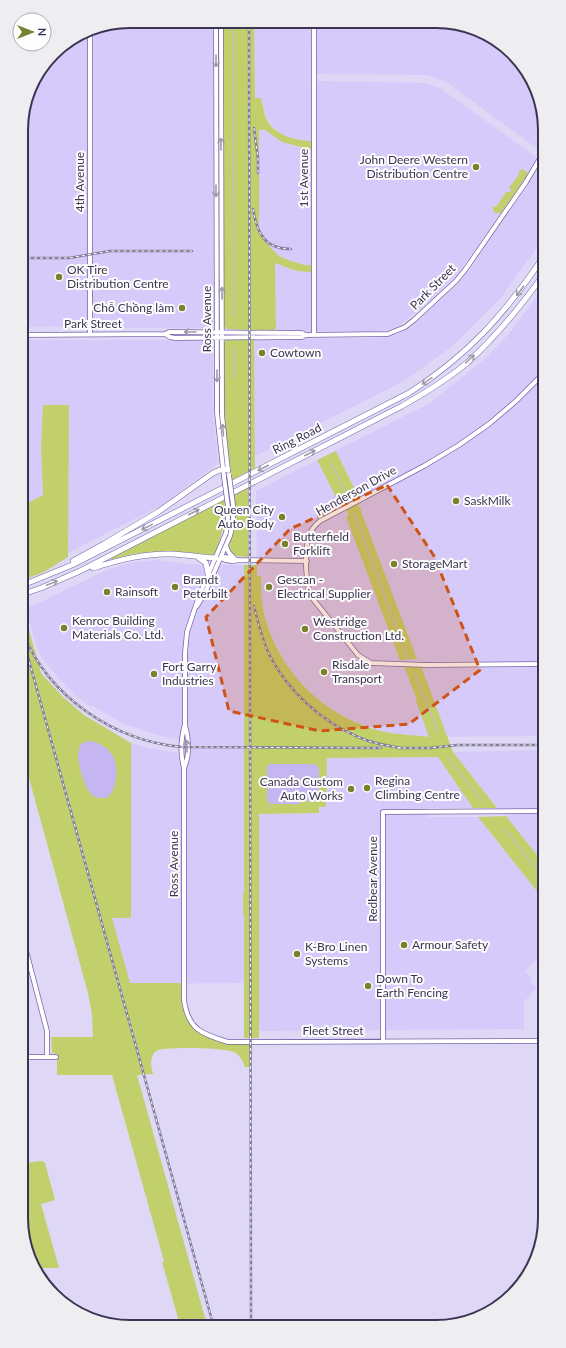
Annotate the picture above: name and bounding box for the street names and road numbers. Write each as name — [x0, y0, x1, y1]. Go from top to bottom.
street label: 1st Avenue — [296, 149, 311, 207]
street label: 4th Avenue — [72, 152, 87, 212]
street label: Park Street — [407, 260, 459, 313]
street label: Ross Avenue — [199, 286, 214, 352]
street label: Park Street — [64, 316, 123, 331]
street label: Ring Road — [270, 420, 324, 457]
street label: Henderson Drive — [313, 462, 399, 519]
street label: Ross Avenue — [166, 831, 181, 897]
street label: Redbear Avenue — [365, 836, 380, 922]
street label: Fleet Street — [302, 1023, 364, 1038]

